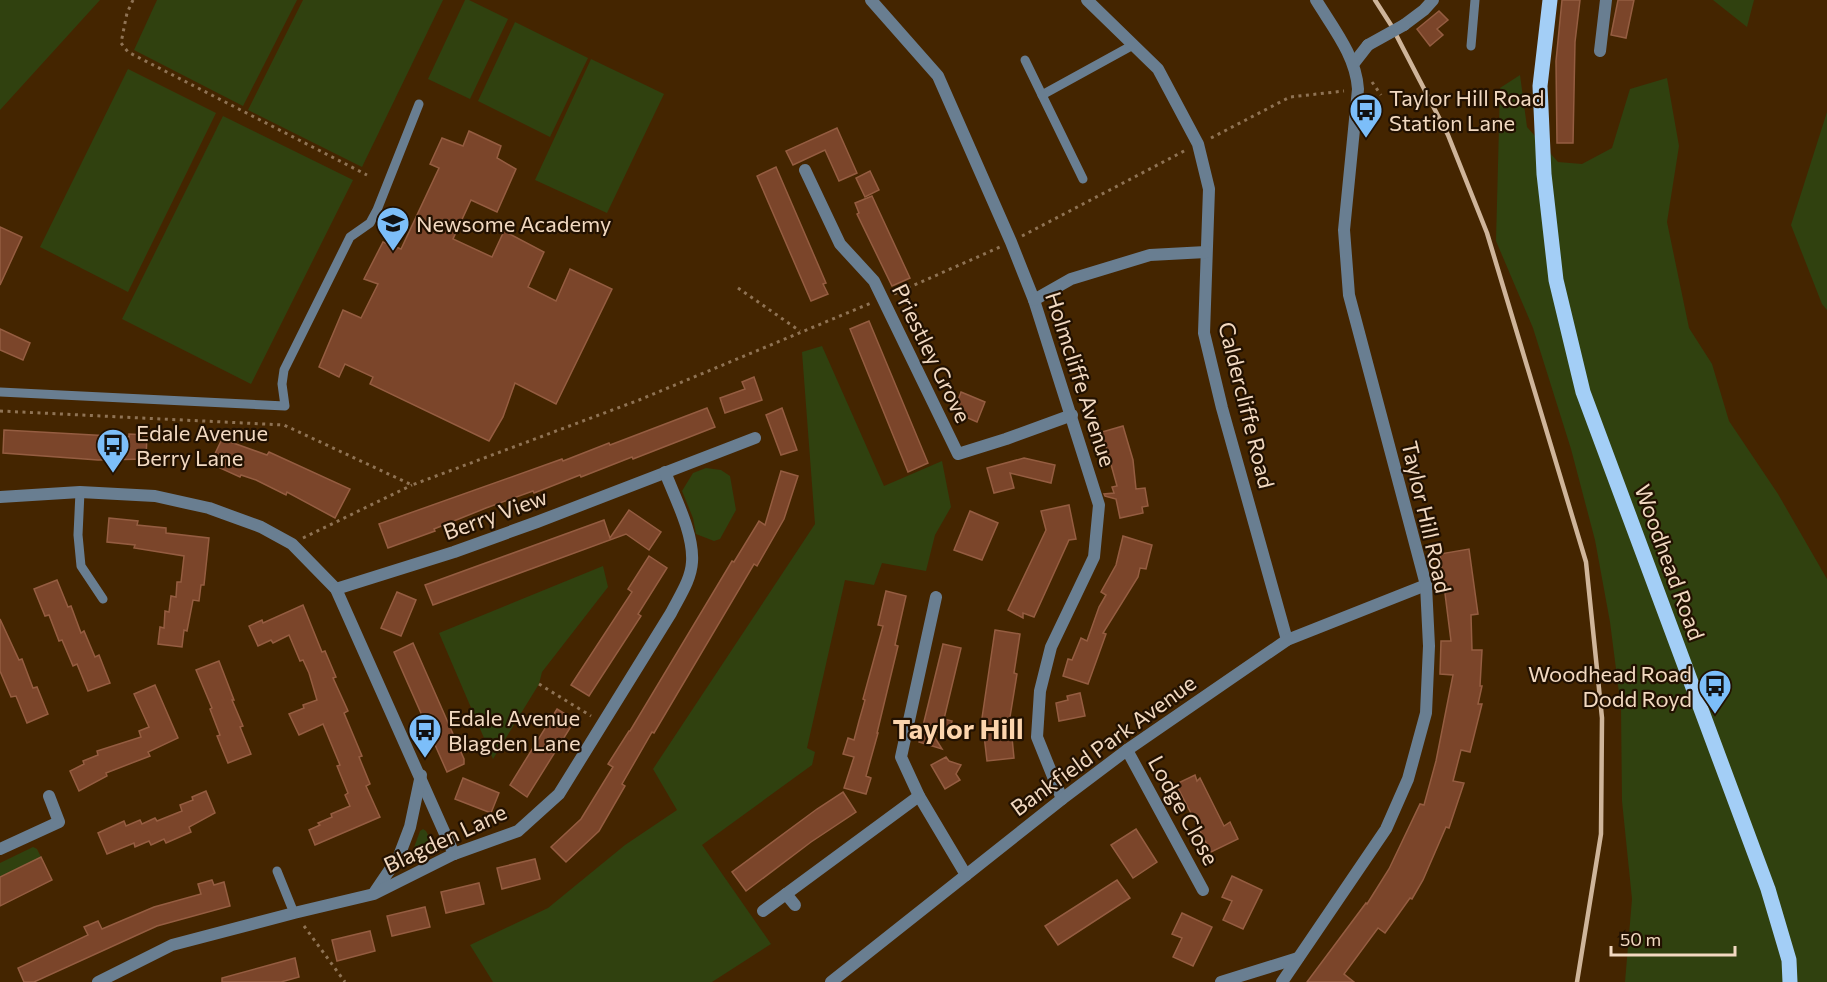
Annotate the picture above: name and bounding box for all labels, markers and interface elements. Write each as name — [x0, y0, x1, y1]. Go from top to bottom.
place label: Taylor Hill Road Station Lane — [1389, 84, 1545, 136]
bus stop icon: Taylor Hill Road Station Lane — [1348, 92, 1384, 139]
school or university icon: Newsome Academy — [375, 205, 411, 252]
place label: Newsome Academy — [416, 210, 611, 237]
street label: Priestley Grove — [887, 279, 977, 427]
street label: Holmcliffe Avenue — [1040, 288, 1122, 470]
street label: Caldercliffe Road — [1213, 319, 1281, 491]
place label: Edale Avenue Berry Lane — [136, 419, 268, 471]
bus stop icon: Edale Avenue Berry Lane — [95, 427, 131, 474]
street label: Taylor Hill Road — [1396, 438, 1458, 596]
street label: Woodhead Road — [1629, 480, 1711, 644]
street label: Berry View — [439, 483, 551, 545]
place label: Woodhead Road Dodd Royd — [1528, 660, 1692, 712]
bus stop icon: Woodhead Road Dodd Royd — [1697, 668, 1733, 715]
street label: Bankfield Park Avenue — [1005, 669, 1201, 821]
place label: Edale Avenue Blagden Lane — [448, 704, 581, 756]
district label: Taylor Hill — [892, 711, 1024, 745]
bus stop icon: Edale Avenue Blagden Lane — [407, 712, 443, 759]
street label: Lodge Close — [1143, 750, 1225, 870]
street label: Blagden Lane — [379, 798, 511, 878]
scale bar — [1611, 919, 1736, 957]
text: 50 m — [1620, 928, 1661, 950]

